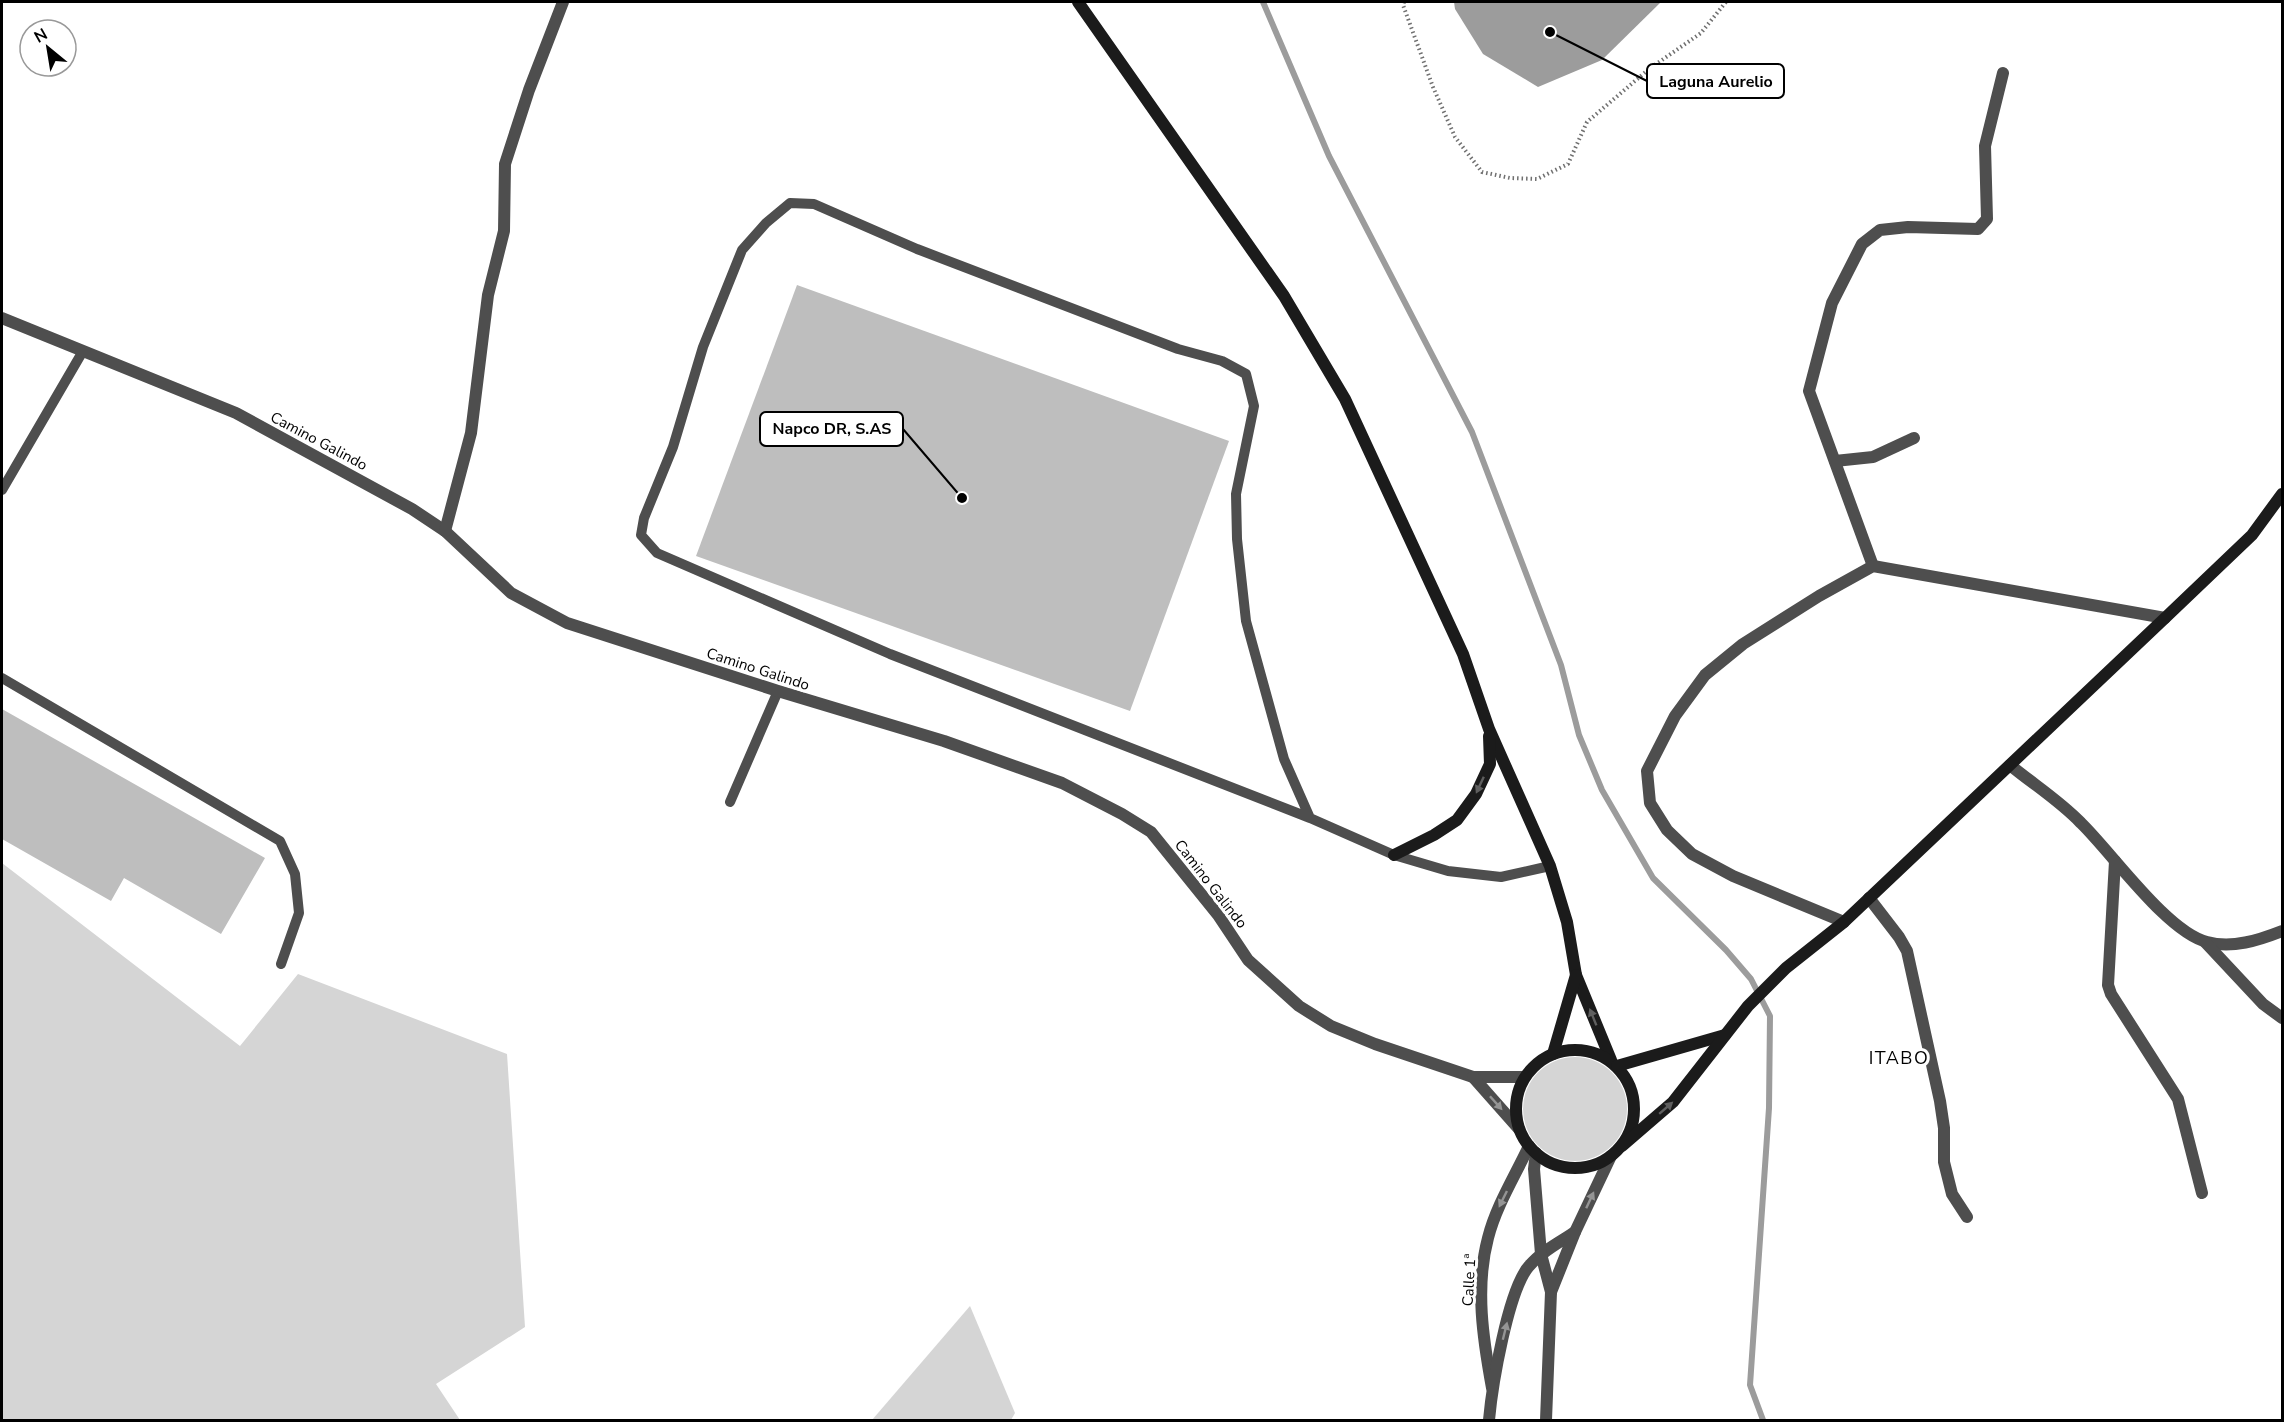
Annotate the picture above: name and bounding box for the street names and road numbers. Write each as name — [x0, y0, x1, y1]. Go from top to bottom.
street label: Camino Galindo — [267, 407, 371, 475]
street label: Camino Galindo — [704, 643, 812, 695]
street label: Camino Galindo — [1170, 836, 1252, 932]
street label: Calle 1ª — [1458, 1253, 1480, 1307]

